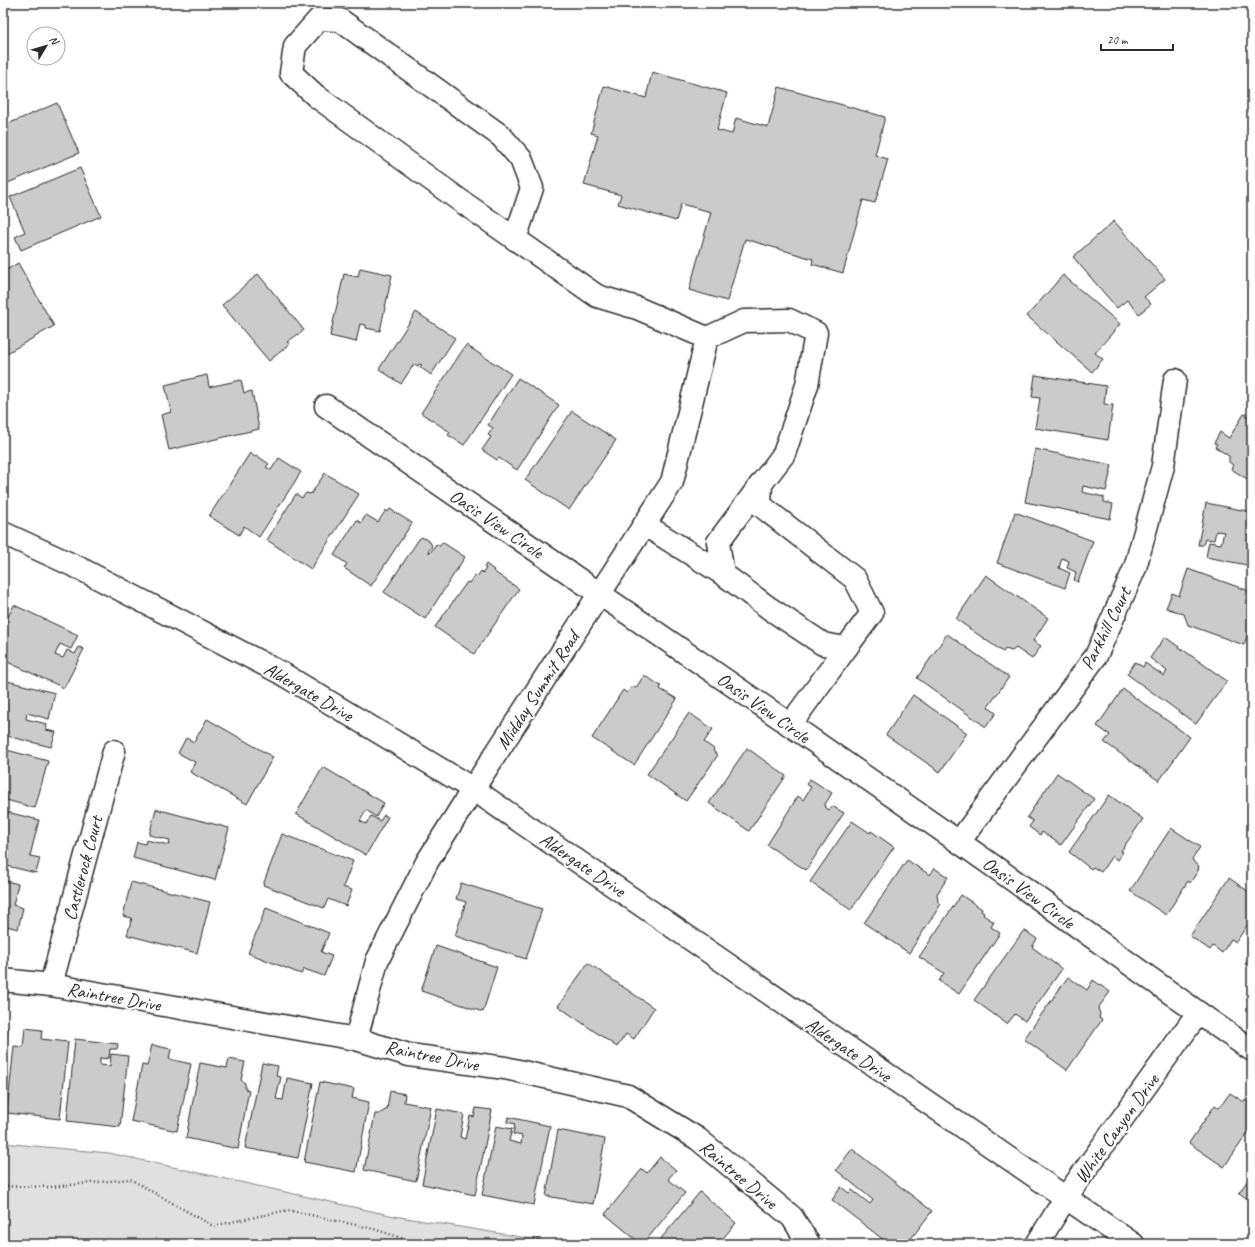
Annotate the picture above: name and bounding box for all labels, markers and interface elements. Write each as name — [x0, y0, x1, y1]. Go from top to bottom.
north arrow — [26, 26, 66, 66]
scale bar — [1101, 26, 1173, 52]
text: 20 m — [1107, 32, 1129, 48]
text: N — [46, 33, 63, 49]
street label: Oasis View Circle — [445, 484, 549, 565]
street label: Parkhill Court — [1075, 582, 1138, 674]
street label: Midday Summit Road — [491, 624, 587, 754]
street label: Aldergate Drive — [260, 657, 359, 728]
street label: Oasis View Circle — [712, 667, 816, 750]
street label: Castlerock Court — [58, 812, 109, 923]
street label: Aldergate Drive — [535, 827, 632, 903]
street label: Oasis View Circle — [978, 851, 1081, 935]
street label: Raintree Drive — [65, 977, 164, 1017]
street label: Aldergate Drive — [801, 1012, 898, 1088]
street label: Raintree Drive — [383, 1035, 482, 1077]
street label: White Canyon Drive — [1069, 1068, 1166, 1188]
street label: Raintree Drive — [694, 1135, 784, 1216]

